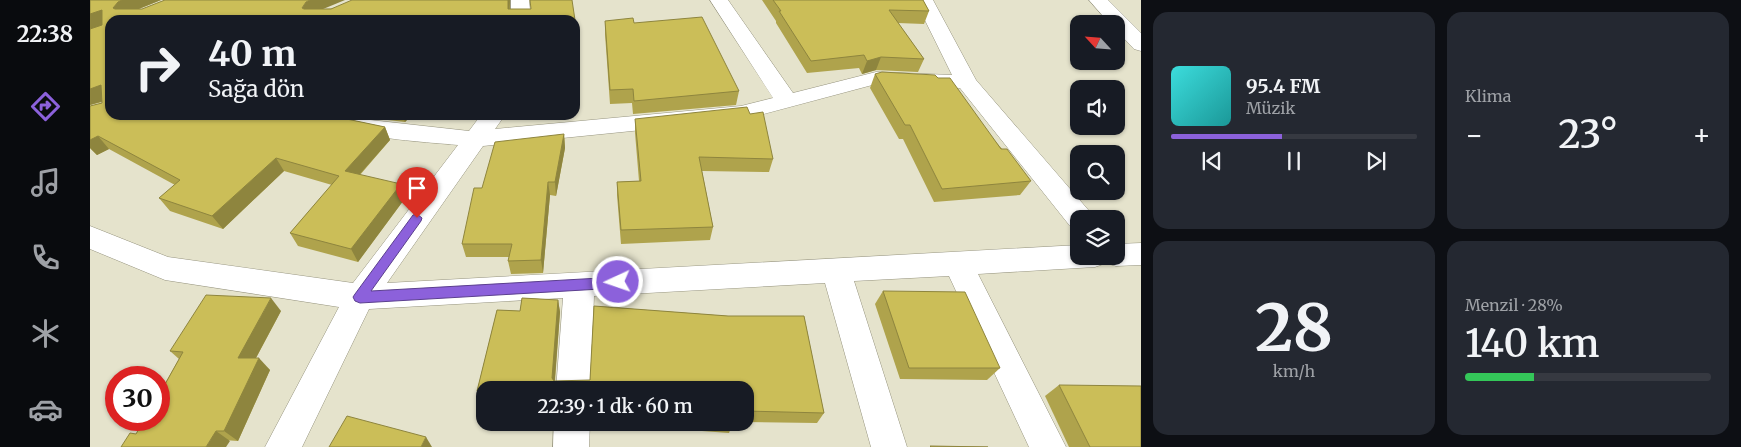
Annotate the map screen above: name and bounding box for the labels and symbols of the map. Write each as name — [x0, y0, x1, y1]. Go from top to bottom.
north arrow — [1070, 15, 1125, 70]
pin — [396, 167, 438, 218]
position arrow — [591, 255, 643, 307]
speed limit sign: 30 — [105, 366, 170, 431]

